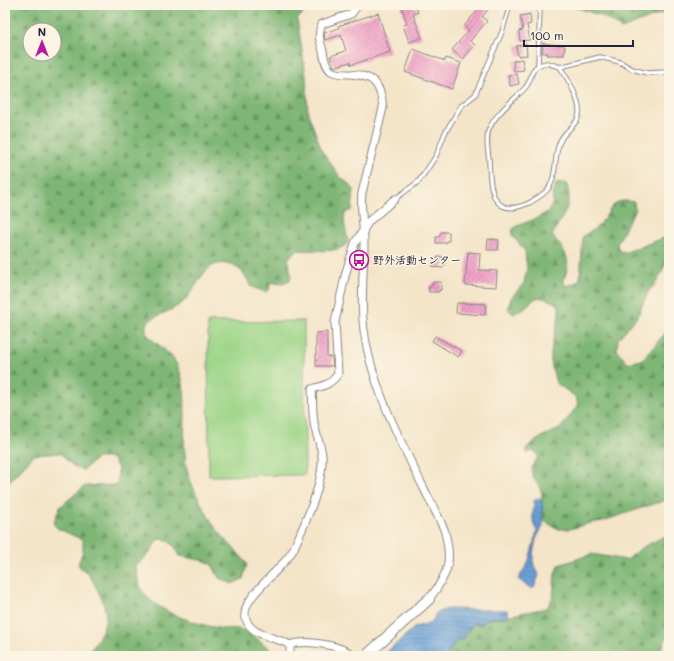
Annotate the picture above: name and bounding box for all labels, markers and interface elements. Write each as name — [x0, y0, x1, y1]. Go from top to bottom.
north arrow — [22, 22, 62, 62]
scale bar — [524, 22, 633, 48]
text: N — [38, 24, 46, 39]
text: 100 m — [530, 27, 564, 43]
bus stop icon: 野外活動センター — [348, 249, 370, 271]
place label: 野外活動センター — [373, 252, 461, 267]

